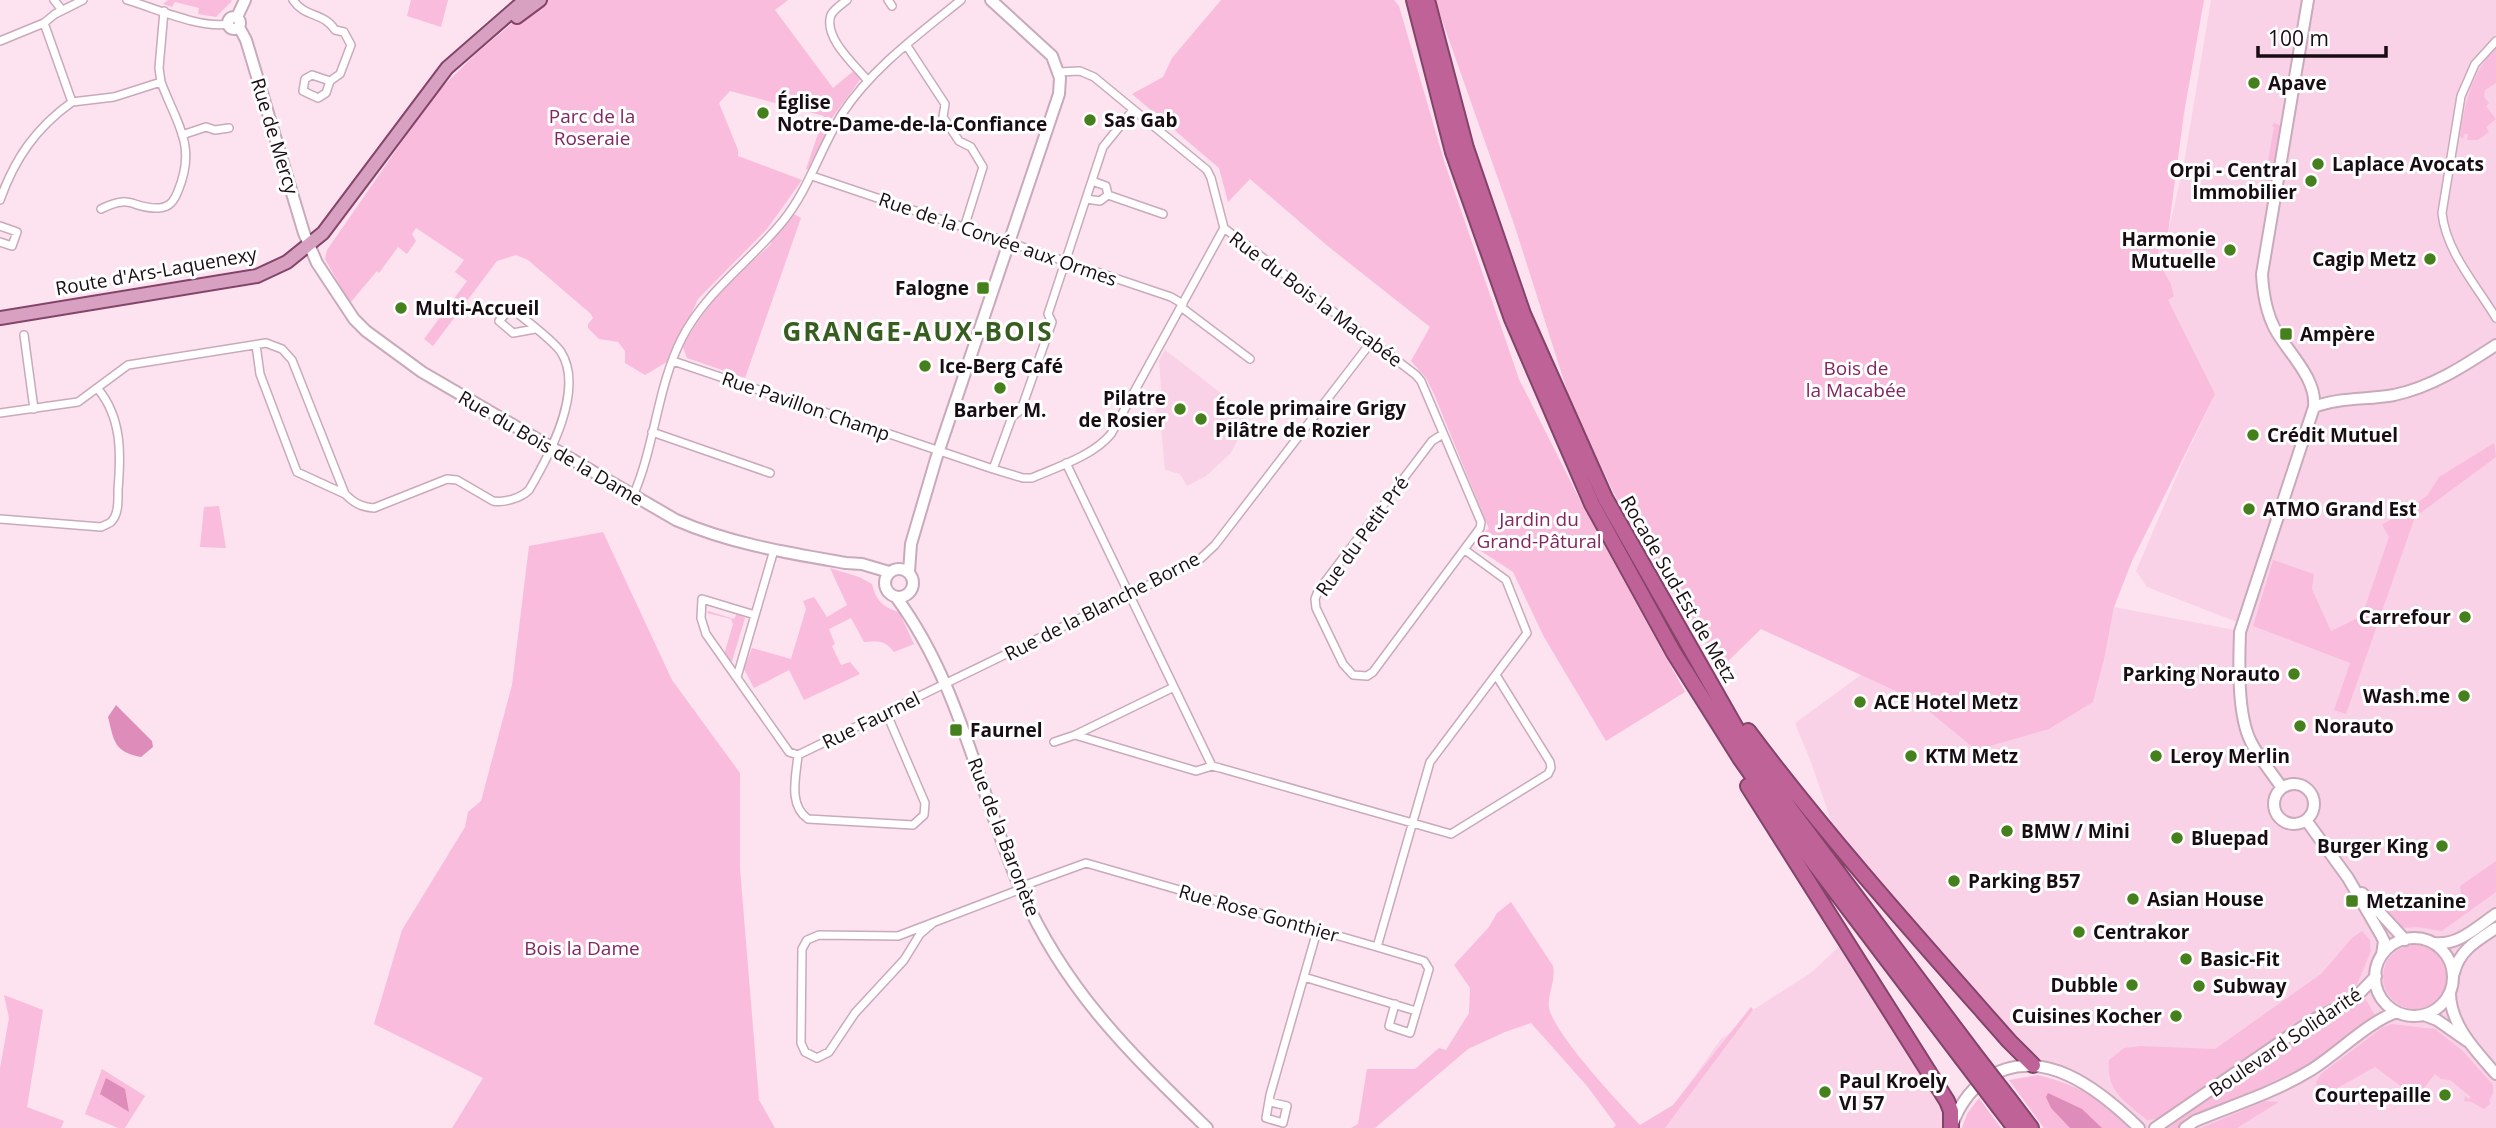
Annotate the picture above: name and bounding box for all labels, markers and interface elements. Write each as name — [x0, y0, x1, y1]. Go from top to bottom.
scale bar — [2258, 14, 2386, 58]
text: 100 m — [2268, 24, 2329, 52]
place label: Apave — [2268, 70, 2327, 96]
street label: Rue de Mercy — [245, 75, 305, 198]
marker: Apave — [2246, 75, 2262, 91]
place label: Église Notre-Dame-de-la-Confiance — [777, 89, 1047, 137]
park label: Parc de la Roseraie — [549, 103, 635, 151]
marker: Église Notre-Dame-de-la-Confiance — [755, 105, 771, 121]
place label: Sas Gab — [1104, 107, 1178, 133]
marker: Sas Gab — [1082, 112, 1098, 128]
place label: Laplace Avocats — [2332, 151, 2484, 177]
marker: Laplace Avocats — [2310, 156, 2326, 172]
place label: Orpi - Central Immobilier — [2169, 157, 2297, 205]
marker: Orpi - Central Immobilier — [2303, 173, 2319, 189]
street label: Rue de la Corvée aux Ormes — [875, 186, 1121, 292]
street label: Rue du Bois la Macabée — [1224, 225, 1408, 373]
place label: Harmonie Mutuelle — [2121, 226, 2216, 274]
street label: Route d'Ars-Laquenexy — [53, 240, 259, 302]
marker: Harmonie Mutuelle — [2222, 242, 2238, 258]
place label: Cagip Metz — [2312, 246, 2416, 272]
marker: Cagip Metz — [2422, 251, 2438, 267]
place label: Falogne — [895, 275, 969, 301]
marker: Falogne — [975, 280, 991, 296]
place label: Multi-Accueil — [415, 295, 539, 321]
marker: Multi-Accueil — [393, 300, 409, 316]
district label: GRANGE-AUX-BOIS — [782, 313, 1054, 349]
place label: Ampère — [2300, 321, 2375, 347]
marker: Ampère — [2278, 326, 2294, 342]
place label: Ice-Berg Café — [939, 353, 1063, 379]
park label: Bois de la Macabée — [1806, 355, 1906, 403]
marker: Ice-Berg Café — [917, 358, 933, 374]
street label: Rue Pavillon Champ — [718, 365, 894, 447]
marker: Barber M. — [992, 380, 1008, 396]
street label: Rue du Bois de la Dame — [454, 384, 648, 512]
place label: Pilatre de Rosier — [1078, 385, 1166, 433]
place label: École primaire Grigy Pilâtre de Rozier — [1215, 395, 1406, 443]
place label: Barber M. — [953, 397, 1047, 423]
marker: Pilatre de Rosier — [1172, 401, 1188, 417]
marker: École primaire Grigy Pilâtre de Rozier — [1193, 411, 1209, 427]
place label: Crédit Mutuel — [2267, 422, 2398, 448]
marker: Crédit Mutuel — [2245, 427, 2261, 443]
street label: Rue du Petit Pré — [1310, 471, 1414, 601]
street label: Rocade Sud-Est de Metz — [1615, 491, 1743, 687]
place label: ATMO Grand Est — [2263, 496, 2417, 522]
marker: ATMO Grand Est — [2241, 501, 2257, 517]
park label: Jardin du Grand-Pâtural — [1476, 506, 1602, 554]
street label: Rue de la Blanche Borne — [1000, 545, 1204, 667]
place label: Carrefour — [2359, 604, 2451, 630]
marker: Carrefour — [2457, 609, 2473, 625]
place label: Parking Norauto — [2122, 661, 2280, 687]
marker: Parking Norauto — [2286, 666, 2302, 682]
place label: Wash.me — [2363, 683, 2450, 709]
street label: Rue Faurnel — [818, 685, 924, 755]
marker: Wash.me — [2456, 688, 2472, 704]
place label: ACE Hotel Metz — [1874, 689, 2018, 715]
marker: ACE Hotel Metz — [1852, 694, 1868, 710]
place label: Norauto — [2314, 713, 2394, 739]
place label: Faurnel — [970, 717, 1043, 743]
marker: Norauto — [2292, 718, 2308, 734]
marker: Faurnel — [948, 722, 964, 738]
place label: KTM Metz — [1925, 743, 2018, 769]
place label: Leroy Merlin — [2170, 743, 2290, 769]
marker: KTM Metz — [1903, 748, 1919, 764]
marker: Leroy Merlin — [2148, 748, 2164, 764]
street label: Rue de la Baronète — [962, 754, 1046, 920]
place label: BMW / Mini — [2021, 818, 2130, 844]
marker: BMW / Mini — [1999, 823, 2015, 839]
place label: Bluepad — [2191, 825, 2269, 851]
marker: Bluepad — [2169, 830, 2185, 846]
place label: Burger King — [2317, 833, 2428, 859]
marker: Burger King — [2434, 838, 2450, 854]
place label: Parking B57 — [1968, 868, 2080, 894]
marker: Parking B57 — [1946, 873, 1962, 889]
street label: Rue Rose Gonthier — [1176, 878, 1342, 948]
place label: Asian House — [2147, 886, 2264, 912]
place label: Metzanine — [2366, 888, 2466, 914]
marker: Asian House — [2125, 891, 2141, 907]
marker: Metzanine — [2344, 893, 2360, 909]
place label: Centrakor — [2093, 919, 2190, 945]
marker: Centrakor — [2071, 924, 2087, 940]
park label: Bois la Dame — [524, 935, 640, 961]
place label: Basic-Fit — [2200, 946, 2280, 972]
marker: Basic-Fit — [2178, 951, 2194, 967]
place label: Dubble — [2050, 972, 2118, 998]
place label: Subway — [2213, 973, 2287, 999]
marker: Dubble — [2124, 977, 2140, 993]
marker: Subway — [2191, 978, 2207, 994]
street label: Boulevard Solidarité — [2204, 981, 2366, 1103]
place label: Cuisines Kocher — [2012, 1003, 2162, 1029]
marker: Cuisines Kocher — [2168, 1008, 2184, 1024]
place label: Paul Kroely VI 57 — [1839, 1068, 1947, 1116]
place label: Courtepaille — [2314, 1082, 2431, 1108]
marker: Paul Kroely VI 57 — [1817, 1084, 1833, 1100]
marker: Courtepaille — [2437, 1087, 2453, 1103]

